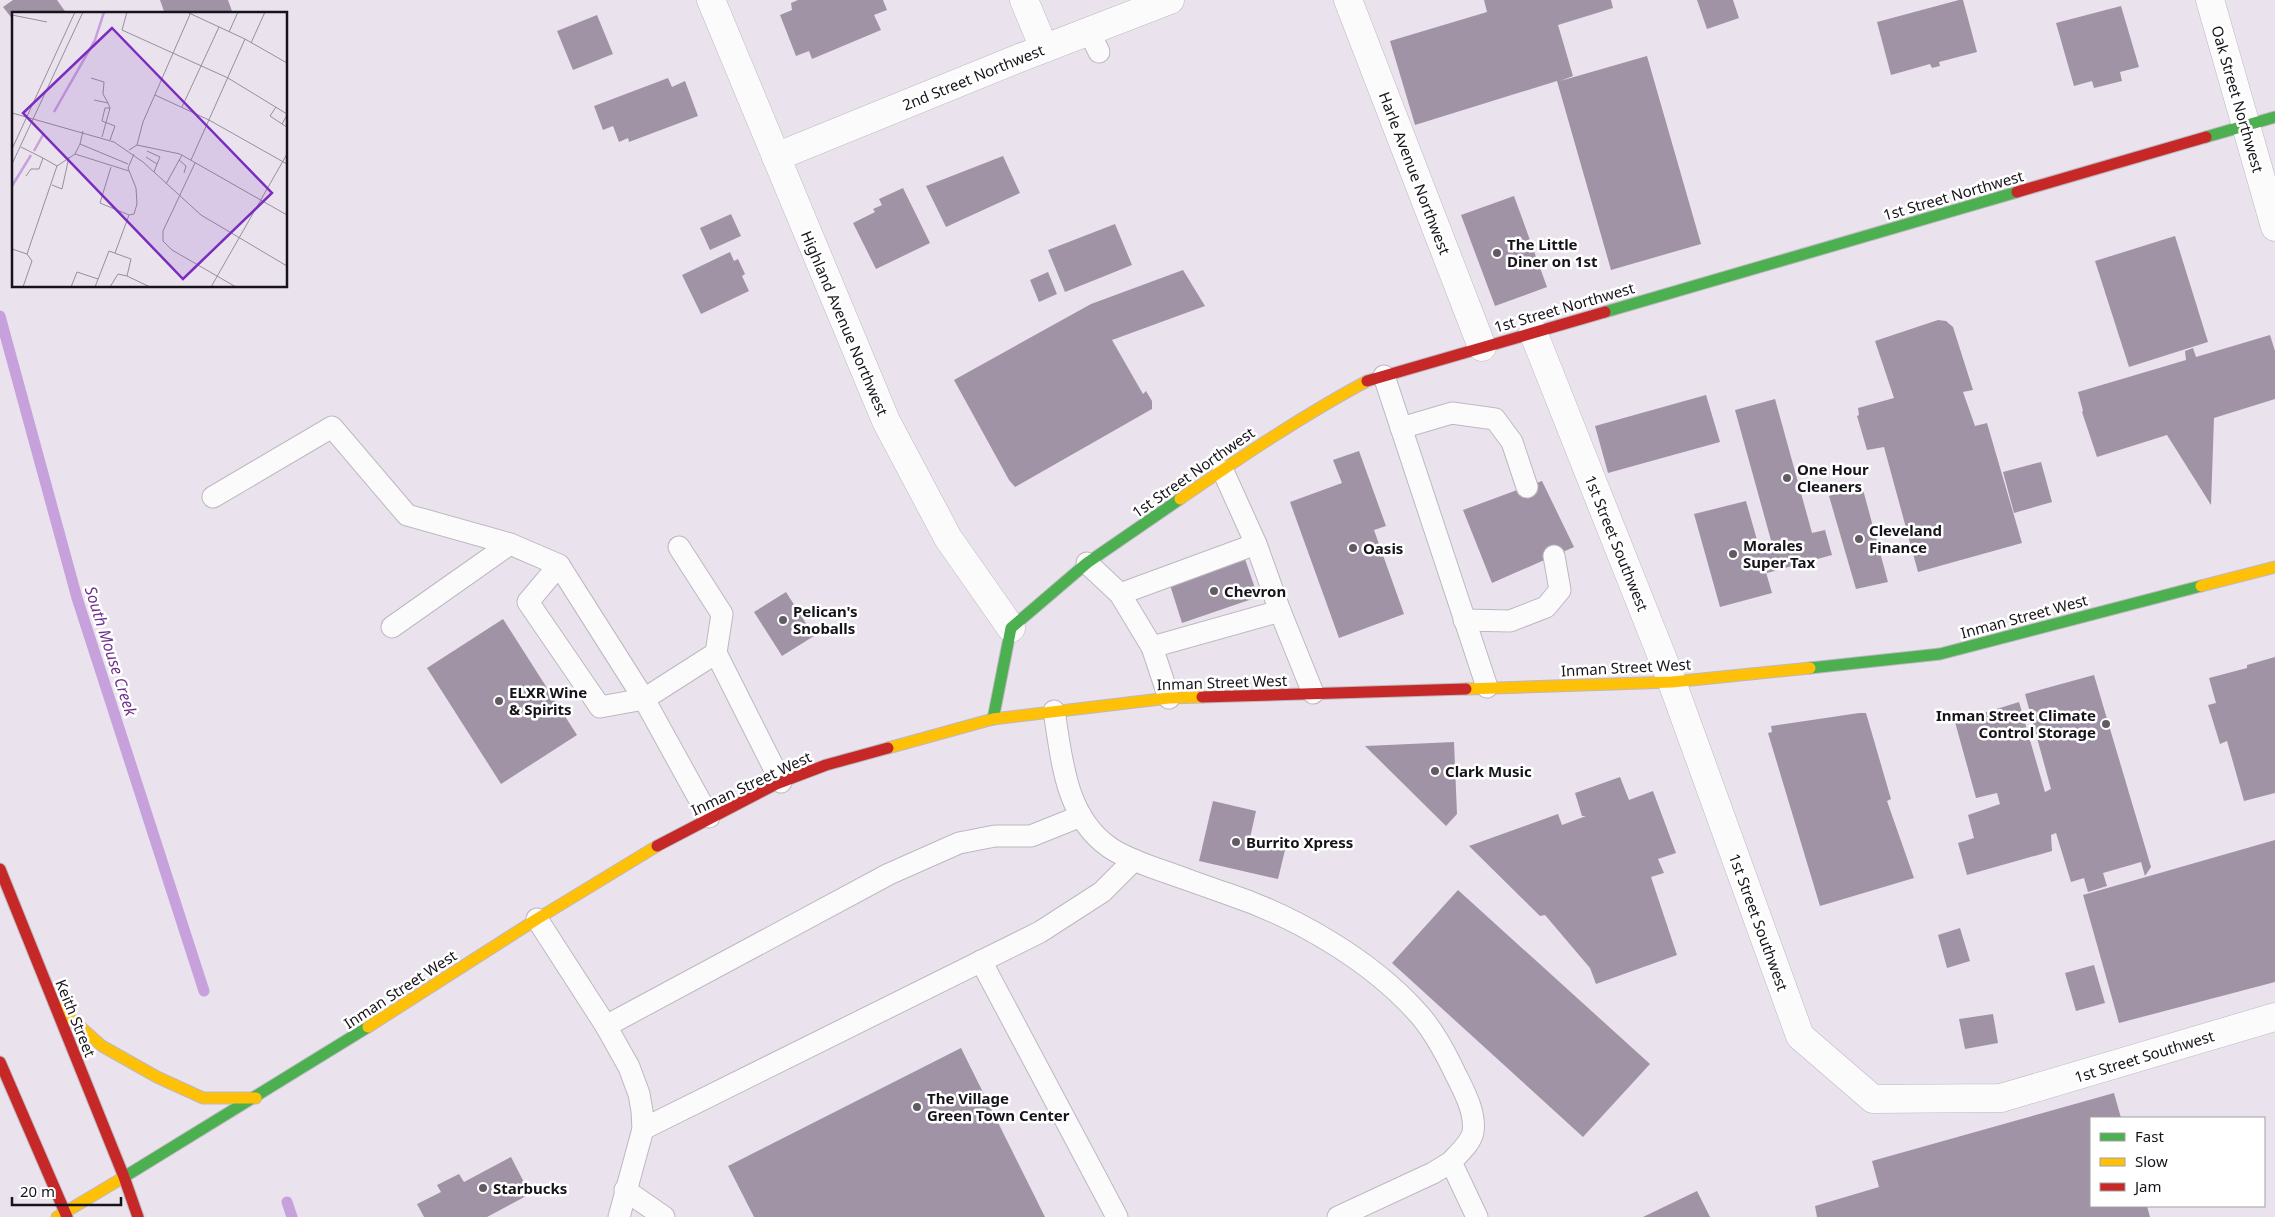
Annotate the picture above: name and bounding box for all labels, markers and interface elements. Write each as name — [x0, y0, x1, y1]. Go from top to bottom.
inset map — [12, 12, 288, 288]
street label: Oak Street Northwest — [2207, 23, 2269, 175]
street label: 2nd Street Northwest — [899, 39, 1047, 115]
street label: Harle Avenue Northwest — [1375, 89, 1455, 258]
street label: 1st Street Northwest — [1881, 165, 2026, 225]
street label: Highland Avenue Northwest — [797, 228, 893, 419]
place label: The Little Diner on 1st — [1507, 234, 1598, 271]
marker: The Little Diner on 1st — [1491, 247, 1503, 259]
street label: 1st Street Northwest — [1492, 277, 1637, 337]
street label: 1st Street Northwest — [1128, 422, 1259, 522]
place label: One Hour Cleaners — [1797, 459, 1869, 496]
street label: 1st Street Southwest — [1581, 472, 1654, 614]
marker: One Hour Cleaners — [1781, 472, 1793, 484]
place label: Cleveland Finance — [1869, 520, 1942, 557]
marker: Cleveland Finance — [1853, 533, 1865, 545]
place label: Morales Super Tax — [1743, 535, 1815, 572]
place label: Oasis — [1363, 538, 1403, 558]
marker: Oasis — [1347, 542, 1359, 554]
marker: Morales Super Tax — [1727, 548, 1739, 560]
place label: Chevron — [1224, 581, 1286, 601]
water label: South Mouse Creek — [80, 583, 143, 720]
marker: Chevron — [1208, 585, 1220, 597]
street label: Inman Street West — [1958, 589, 2090, 643]
place label: Pelican's Snoballs — [793, 601, 858, 638]
marker: Pelican's Snoballs — [777, 614, 789, 626]
street label: Inman Street West — [1560, 654, 1692, 680]
street label: Inman Street West — [1156, 670, 1288, 694]
place label: ELXR Wine & Spirits — [509, 682, 587, 719]
marker: ELXR Wine & Spirits — [493, 695, 505, 707]
place label: Inman Street Climate Control Storage — [1936, 705, 2096, 742]
marker: Inman Street Climate Control Storage — [2100, 718, 2112, 730]
street label: Inman Street West — [688, 746, 815, 820]
place label: Clark Music — [1445, 761, 1532, 781]
marker: Clark Music — [1429, 765, 1441, 777]
place label: Burrito Xpress — [1246, 832, 1353, 852]
marker: Burrito Xpress — [1230, 836, 1242, 848]
street label: 1st Street Southwest — [1725, 850, 1793, 994]
street label: Inman Street West — [340, 945, 461, 1033]
street label: Keith Street — [51, 976, 101, 1060]
street label: 1st Street Southwest — [2072, 1025, 2217, 1087]
place label: The Village Green Town Center — [927, 1088, 1070, 1125]
marker: The Village Green Town Center — [911, 1101, 923, 1113]
legend — [2090, 1117, 2265, 1207]
text: Fast — [2135, 1126, 2164, 1146]
text: Slow — [2135, 1151, 2168, 1171]
scale bar — [12, 1174, 121, 1206]
text: Jam — [2133, 1176, 2162, 1196]
place label: Starbucks — [493, 1178, 567, 1198]
text: 20 m — [20, 1181, 55, 1201]
marker: Starbucks — [477, 1182, 489, 1194]

